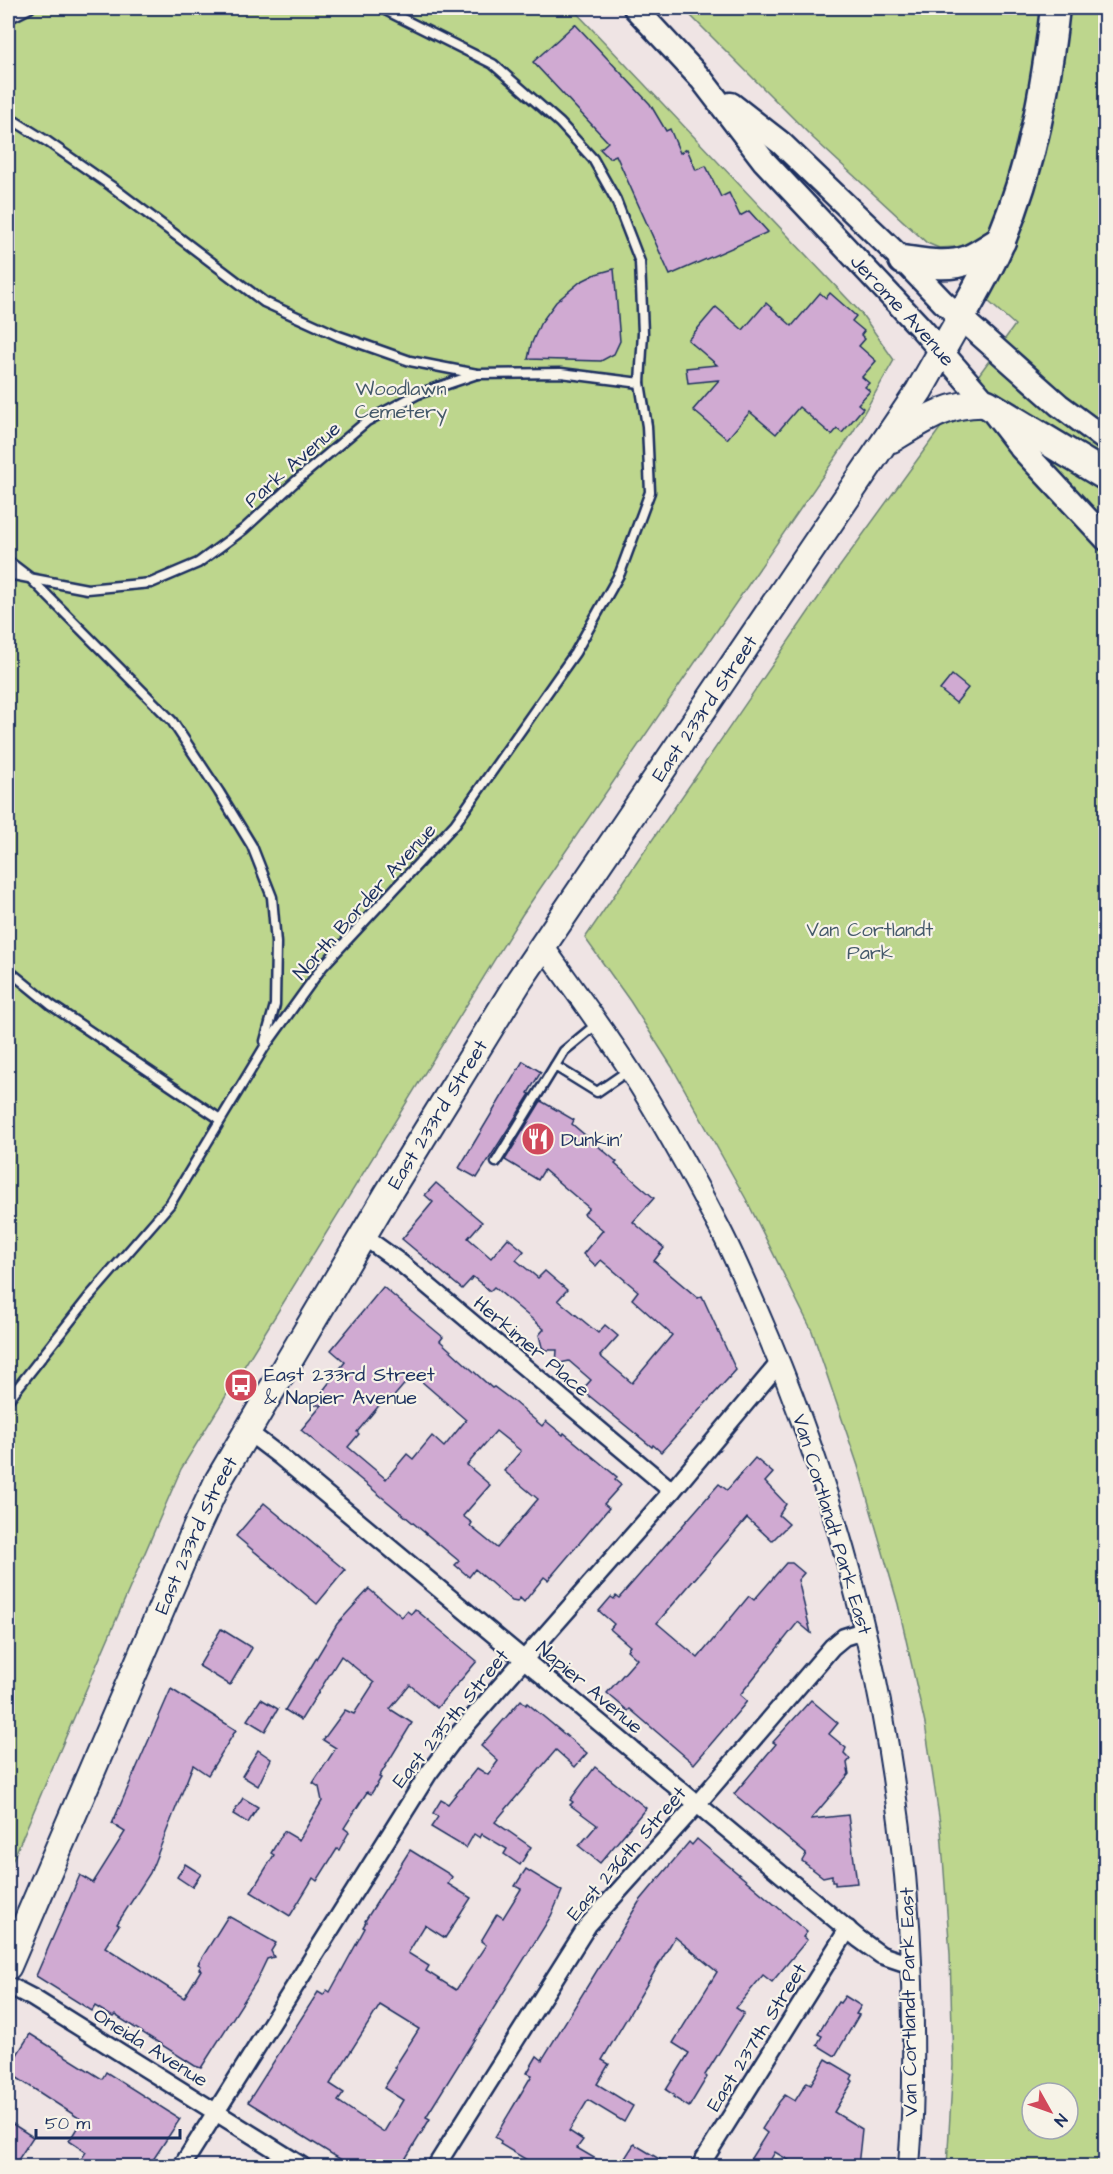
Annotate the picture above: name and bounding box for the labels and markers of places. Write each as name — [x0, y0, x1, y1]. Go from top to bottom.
restaurant icon: Dunkin' — [520, 1121, 556, 1157]
place label: Dunkin' — [561, 1126, 623, 1154]
place label: East 233rd Street & Napier Avenue — [264, 1361, 435, 1412]
bus stop icon: East 233rd Street & Napier Avenue — [223, 1367, 259, 1403]

